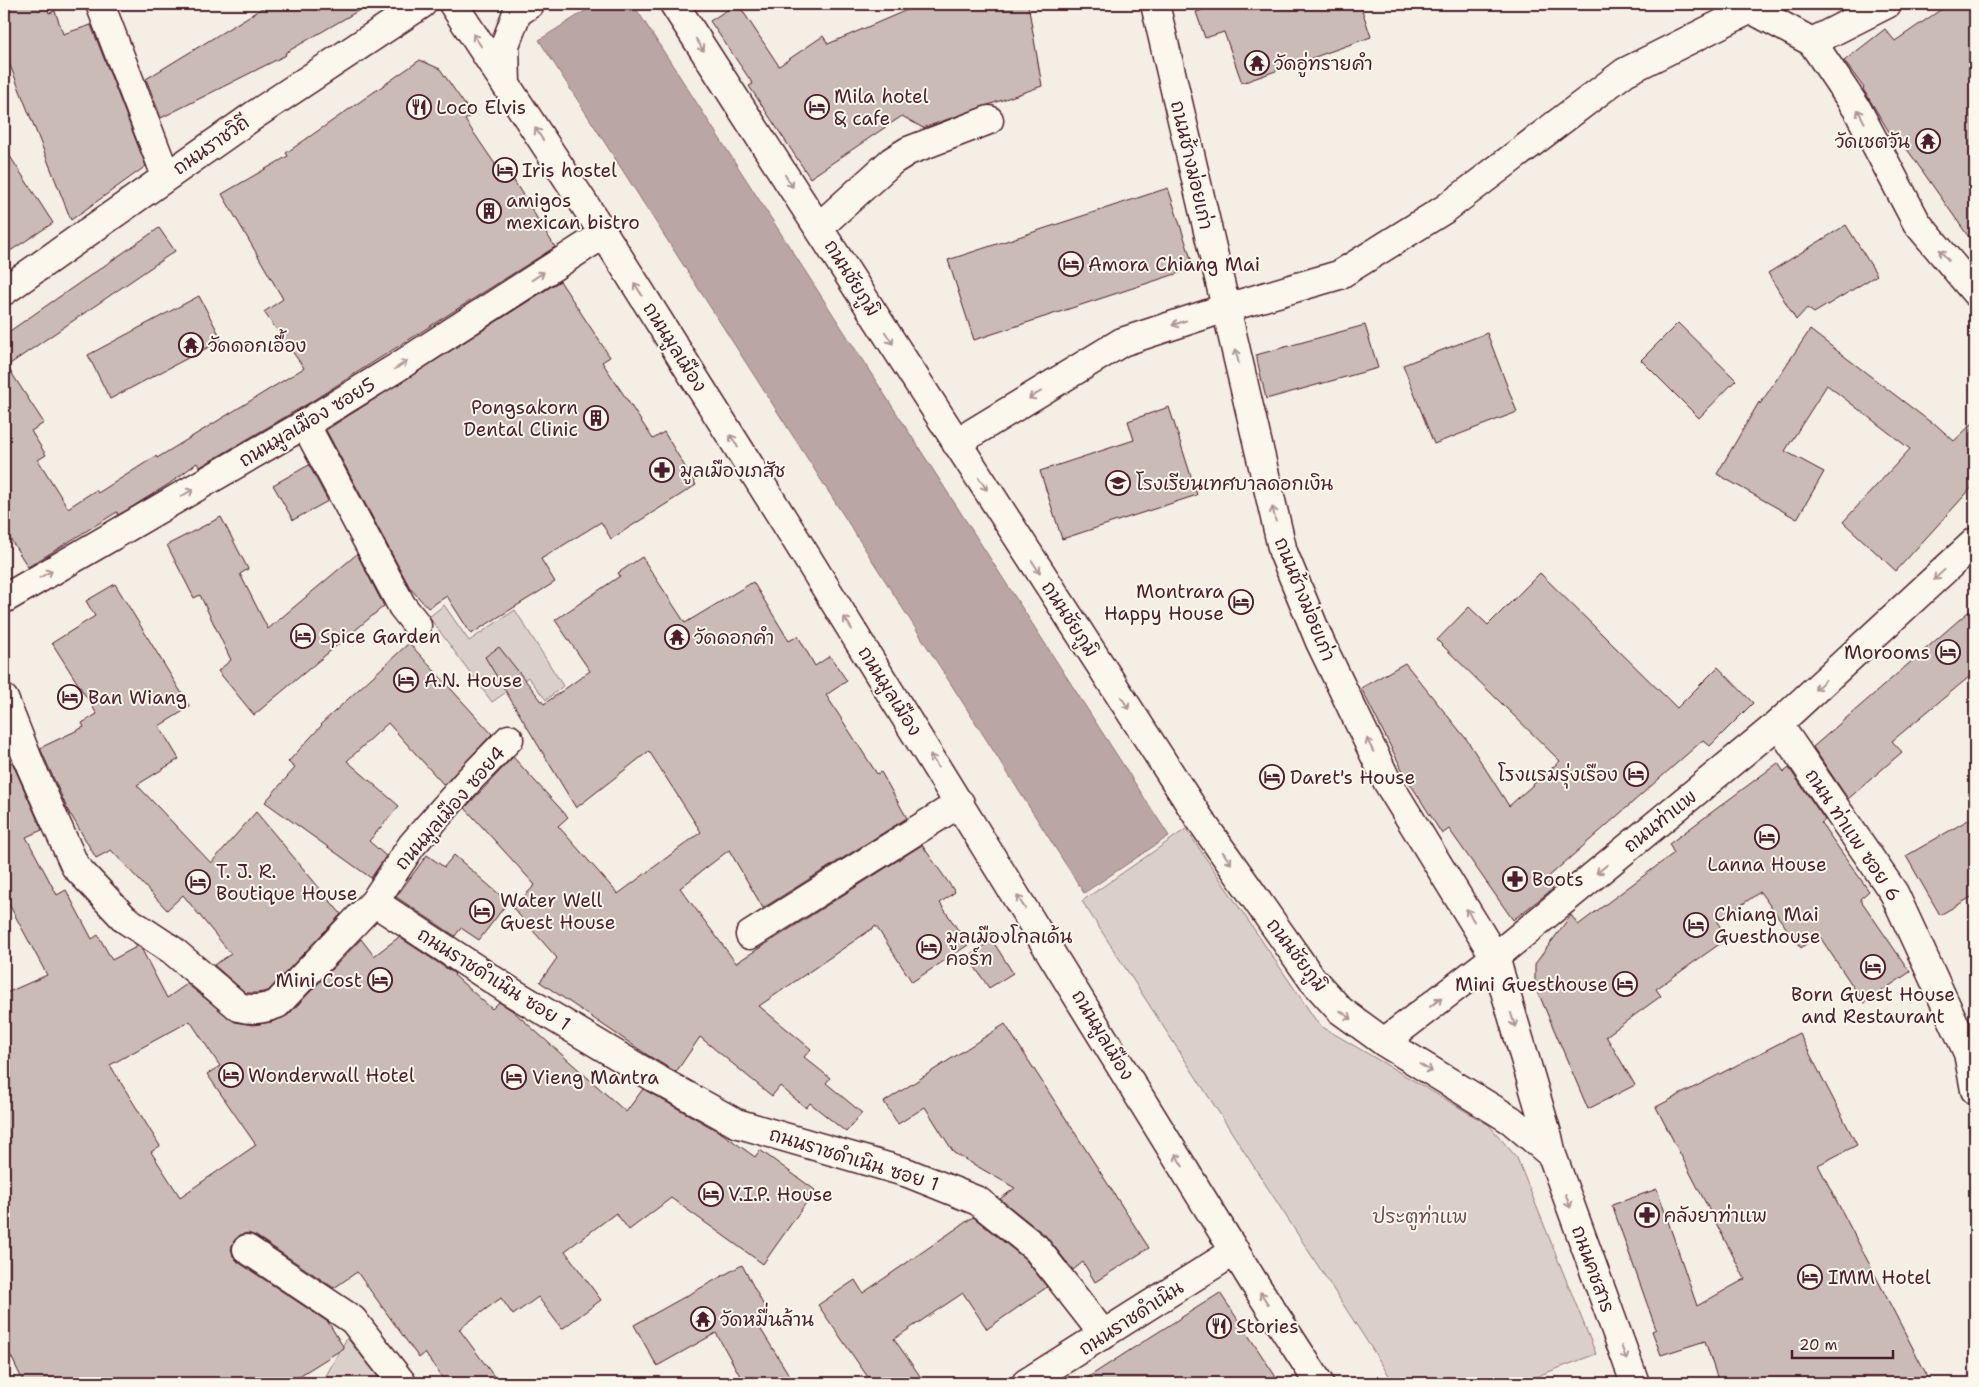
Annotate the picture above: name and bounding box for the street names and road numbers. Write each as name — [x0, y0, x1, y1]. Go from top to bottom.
street label: ถนนช้างม่อยเก่า — [1165, 98, 1219, 232]
street label: ถนนราชวิถี — [168, 110, 254, 180]
street label: ถนนชัยภูมิ — [817, 235, 885, 322]
street label: ถนนมูลเมือง — [636, 297, 712, 398]
street label: ถนนมูลเมือง ซอย5 — [234, 371, 381, 474]
street label: ถนนช้างม่อยเก่า — [1269, 533, 1341, 665]
street label: ถนนชัยภูมิ — [1034, 576, 1104, 663]
street label: ถนนมูลเมือง — [851, 641, 927, 742]
street label: ถนนมูลเมือง ซอย4 — [389, 741, 512, 877]
street label: ถนน ท่าแพ ซอย 6 — [1799, 764, 1907, 906]
street label: ถนนท่าแพ — [1618, 784, 1702, 858]
street label: ถนนชัยภูมิ — [1259, 913, 1333, 998]
street label: ถนนราชดำเนิน ซอย 1 — [413, 922, 575, 1036]
street label: ถนนมูลเมือง — [1064, 985, 1140, 1086]
street label: ถนนราชดำเนิน ซอย 1 — [766, 1121, 942, 1197]
street label: ถนนคชสาร — [1566, 1222, 1620, 1316]
street label: ถนนราชดำเนิน — [1074, 1275, 1188, 1361]

